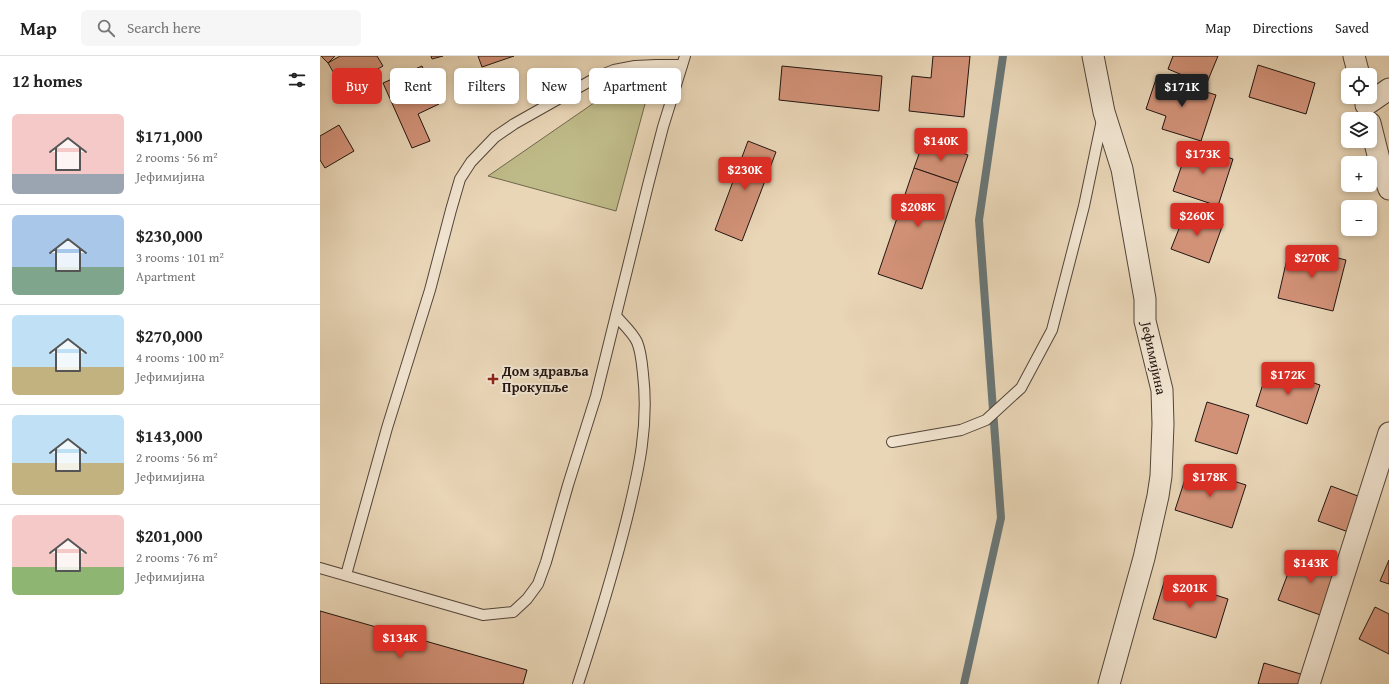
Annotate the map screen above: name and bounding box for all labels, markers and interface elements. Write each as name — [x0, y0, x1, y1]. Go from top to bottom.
search box — [81, 10, 361, 46]
text: Map — [20, 14, 57, 42]
icon: search — [95, 17, 117, 39]
text: Search here — [127, 17, 201, 38]
text: Map — [1205, 18, 1231, 38]
text: Directions — [1253, 18, 1313, 38]
text: Saved — [1335, 18, 1369, 38]
text: 12 homes — [12, 68, 83, 93]
chip: Buy — [332, 68, 382, 104]
chip: Rent — [390, 68, 446, 104]
chip: Filters — [454, 68, 519, 104]
chip: New — [527, 68, 581, 104]
chip: Apartment — [589, 68, 681, 104]
map controls — [1341, 68, 1377, 236]
button: locate — [1341, 68, 1377, 104]
icon: filters — [286, 69, 308, 91]
pin: $171K — [1154, 74, 1210, 108]
text: $171K — [1164, 77, 1200, 96]
button: layers — [1341, 112, 1377, 148]
text: $171,000 — [136, 123, 202, 148]
pin: $140K — [913, 128, 969, 162]
icon: home — [44, 130, 92, 178]
text: $140K — [923, 131, 959, 150]
pin: $173K — [1175, 141, 1231, 175]
text: $173K — [1185, 144, 1221, 163]
text: 2 rooms · 56 m² — [136, 148, 218, 167]
button: + — [1341, 156, 1377, 192]
pin: $230K — [717, 157, 773, 191]
text: $230K — [727, 160, 763, 179]
text: Јефимијина — [136, 167, 205, 186]
pin: $208K — [890, 194, 946, 228]
text: $208K — [900, 197, 936, 216]
button: − — [1341, 200, 1377, 236]
pin: $260K — [1169, 203, 1225, 237]
text: $260K — [1179, 206, 1215, 225]
text: $230,000 — [136, 223, 202, 248]
icon: home — [44, 231, 92, 279]
pin: $270K — [1284, 245, 1340, 279]
text: 3 rooms · 101 m² — [136, 248, 224, 267]
text: $270K — [1294, 248, 1330, 267]
text: Apartment — [136, 267, 196, 286]
street label: Јефимијина — [1136, 318, 1172, 397]
text: $270,000 — [136, 323, 202, 348]
icon: home — [44, 331, 92, 379]
text: 4 rooms · 100 m² — [136, 348, 224, 367]
place label: Дом здравља Прокупље — [501, 361, 590, 397]
pin: $172K — [1260, 362, 1316, 396]
text: $172K — [1270, 365, 1306, 384]
text: Јефимијина — [136, 367, 205, 386]
marker: Дом здравља Прокупље — [487, 373, 499, 385]
text: $143,000 — [136, 423, 202, 448]
icon: home — [44, 431, 92, 479]
text: 2 rooms · 56 m² — [136, 448, 218, 467]
pin: $178K — [1182, 464, 1238, 498]
text: Јефимијина — [136, 467, 205, 486]
text: $178K — [1192, 467, 1228, 486]
text: $201,000 — [136, 523, 202, 548]
icon: home — [44, 531, 92, 579]
text: 2 rooms · 76 m² — [136, 548, 218, 567]
pin: $143K — [1283, 550, 1339, 584]
text: $143K — [1293, 553, 1329, 572]
text: Јефимијина — [136, 567, 205, 586]
pin: $201K — [1162, 575, 1218, 609]
text: $201K — [1172, 578, 1208, 597]
pin: $134K — [372, 625, 428, 659]
text: $134K — [382, 628, 418, 647]

